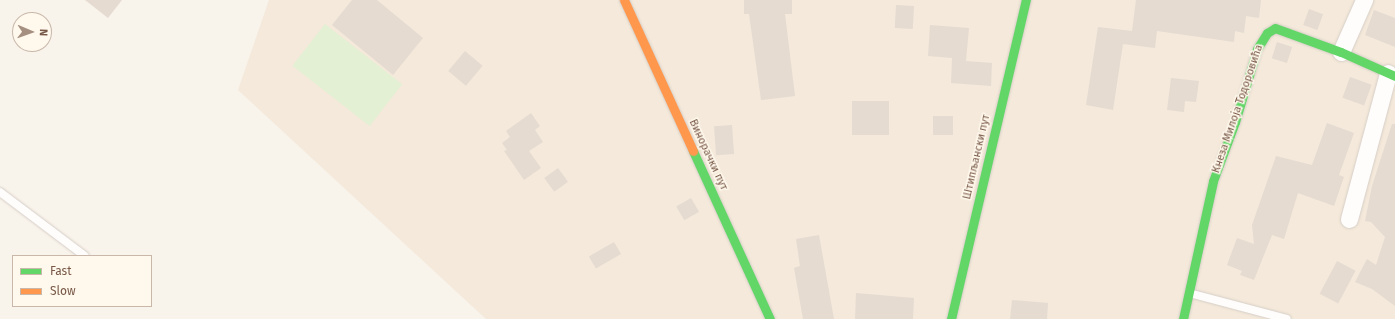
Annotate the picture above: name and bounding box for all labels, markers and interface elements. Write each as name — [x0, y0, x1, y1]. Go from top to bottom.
north arrow — [12, 12, 52, 52]
text: N — [37, 29, 50, 36]
street label: Кнеза Милоја Тодоровића — [1210, 43, 1266, 175]
street label: Штипљански пут — [961, 113, 993, 201]
street label: Винорачки пут — [686, 117, 730, 193]
legend — [12, 255, 152, 307]
text: Fast — [50, 264, 72, 278]
text: Slow — [50, 284, 76, 298]

